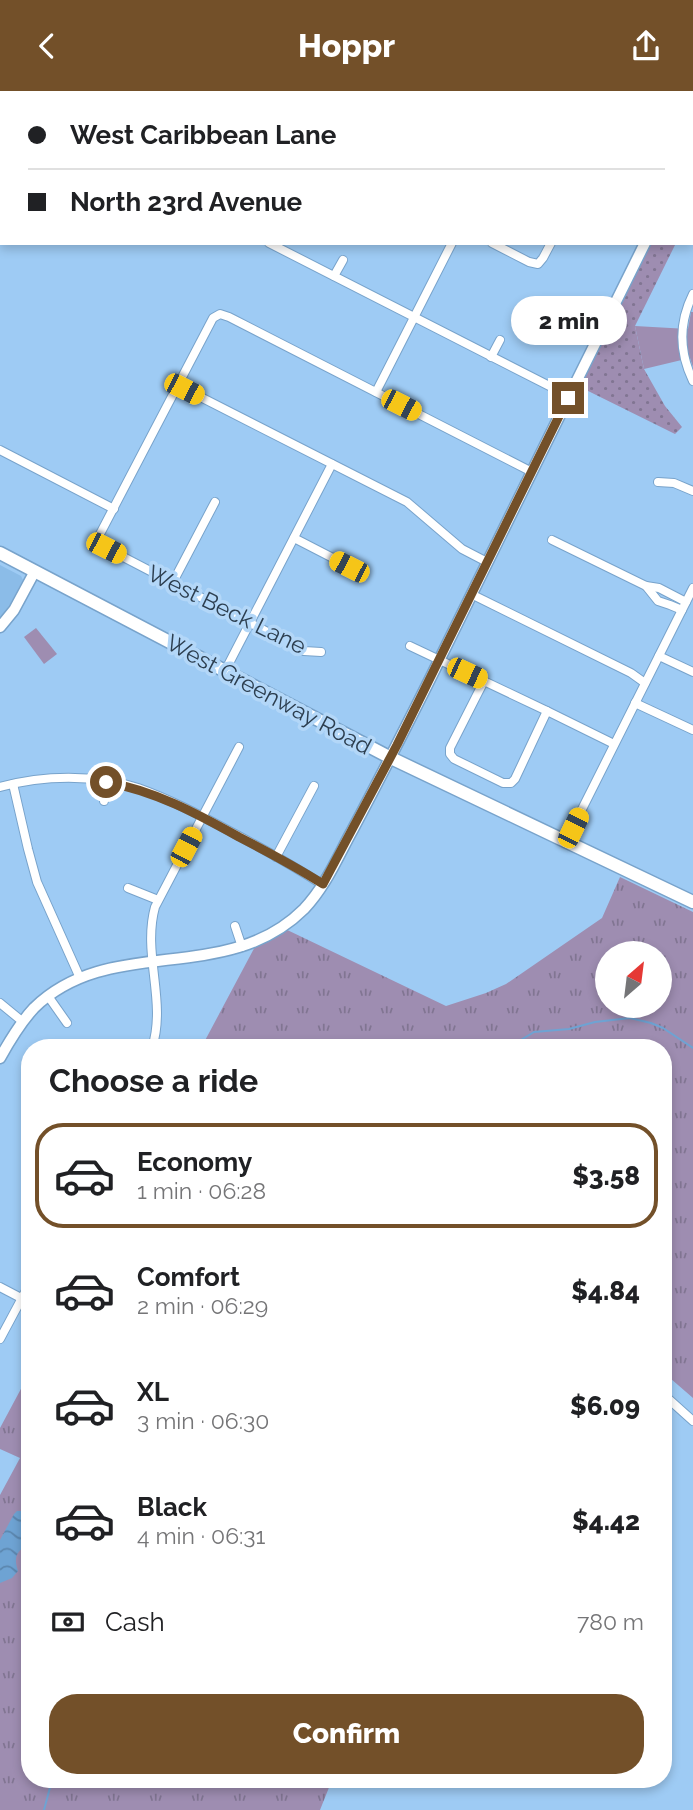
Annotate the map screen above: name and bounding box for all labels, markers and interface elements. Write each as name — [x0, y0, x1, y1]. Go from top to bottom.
icon: back — [28, 27, 66, 65]
text: Hoppr — [298, 27, 395, 64]
icon: share — [627, 27, 665, 65]
text: West Caribbean Lane — [70, 120, 336, 150]
text: North 23rd Avenue — [70, 187, 302, 217]
callout: 2 min — [510, 296, 626, 345]
text: 2 min — [539, 307, 599, 334]
car — [161, 370, 208, 408]
route end — [552, 382, 584, 414]
car — [378, 386, 425, 424]
car — [83, 529, 130, 567]
car — [326, 548, 373, 586]
street label: West Beck Lane — [143, 559, 311, 659]
street label: West Greenway Road — [162, 628, 376, 760]
car — [444, 655, 491, 691]
route start — [90, 766, 122, 798]
car — [555, 805, 592, 851]
car — [167, 824, 206, 870]
north arrow — [595, 941, 672, 1019]
map controls — [595, 941, 672, 1018]
text: Choose a ride — [49, 1062, 258, 1099]
icon: car — [53, 1144, 116, 1207]
text: Economy — [137, 1147, 252, 1177]
text: $3.58 — [572, 1161, 640, 1191]
text: 1 min · 06:28 — [137, 1177, 266, 1204]
icon: car — [53, 1259, 116, 1322]
text: Comfort — [137, 1262, 240, 1292]
text: $4.84 — [571, 1276, 640, 1306]
text: 2 min · 06:29 — [137, 1292, 268, 1319]
icon: car — [53, 1374, 116, 1437]
text: XL — [137, 1377, 169, 1407]
text: $6.09 — [570, 1391, 640, 1421]
text: 3 min · 06:30 — [137, 1407, 269, 1434]
icon: car — [53, 1489, 116, 1552]
text: Black — [137, 1492, 207, 1522]
text: $4.42 — [572, 1506, 640, 1536]
text: 4 min · 06:31 — [137, 1522, 265, 1549]
icon: cash — [49, 1603, 87, 1641]
text: Cash — [105, 1607, 165, 1637]
text: 780 m — [577, 1608, 644, 1635]
button: Confirm — [49, 1694, 644, 1774]

